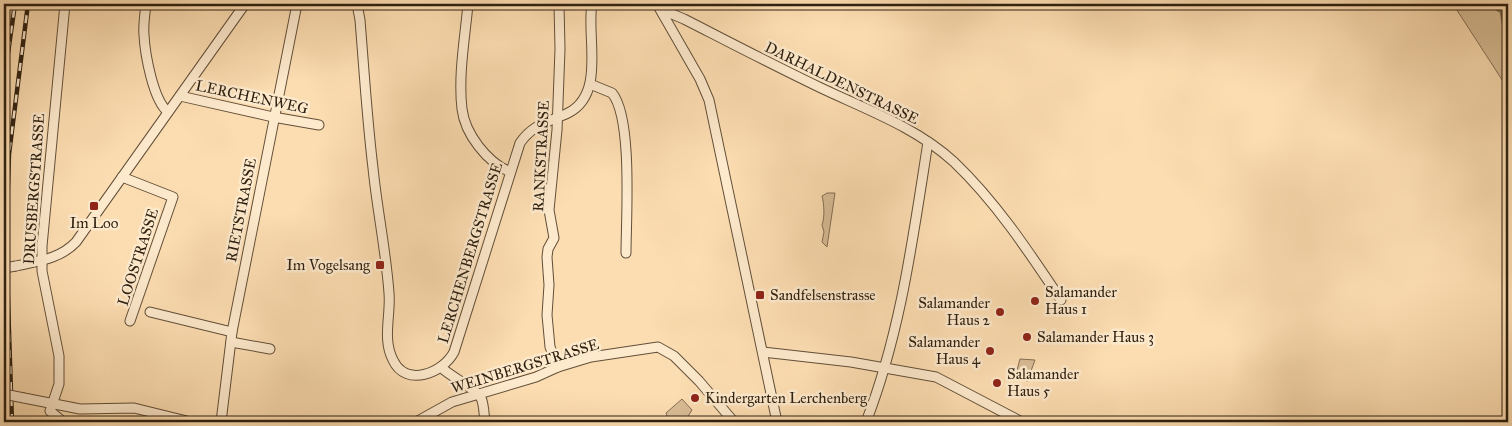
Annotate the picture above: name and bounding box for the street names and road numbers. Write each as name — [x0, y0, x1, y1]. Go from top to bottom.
street label: DARHALDENSTRASSE — [762, 38, 922, 128]
street label: LERCHENWEG — [194, 76, 310, 118]
street label: RANKSTRASSE — [529, 100, 553, 212]
street label: DRUSBERGSTRASSE — [20, 113, 48, 265]
street label: RIETSTRASSE — [222, 156, 260, 264]
street label: LERCHENBERGSTRASSE — [434, 160, 506, 346]
street label: LOOSTRASSE — [114, 206, 162, 308]
street label: WEINBERGSTRASSE — [449, 335, 601, 397]

